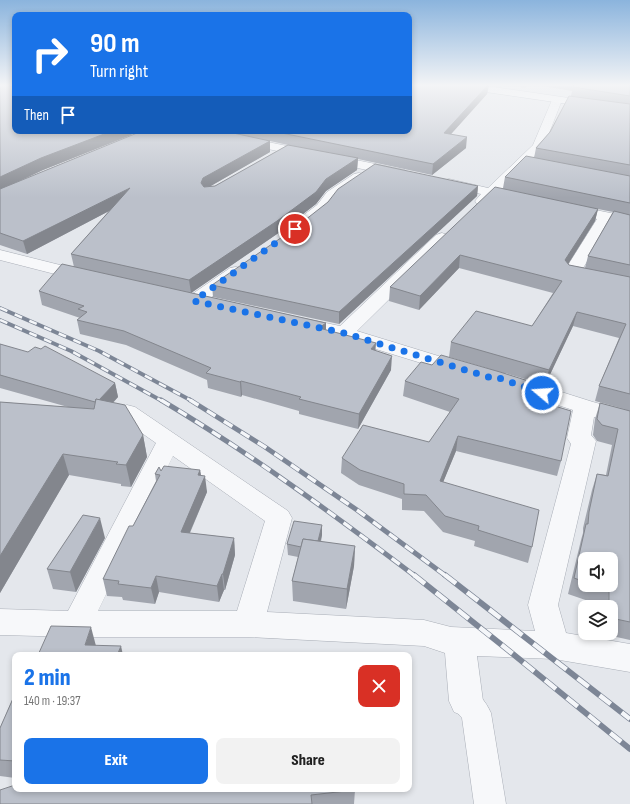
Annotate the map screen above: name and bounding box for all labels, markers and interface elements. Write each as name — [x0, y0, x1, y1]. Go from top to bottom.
text: 90 m — [90, 27, 140, 60]
icon: right — [24, 28, 76, 80]
text: Turn right — [90, 61, 148, 82]
icon: arrive — [57, 104, 79, 126]
text: Then — [24, 106, 49, 125]
pin — [278, 212, 312, 246]
icon: arrive — [284, 218, 306, 240]
position arrow — [521, 372, 563, 414]
map controls — [578, 552, 618, 640]
button: sound — [578, 552, 618, 592]
button: layers — [578, 600, 618, 640]
text: 2 min — [24, 663, 71, 692]
button: close — [358, 665, 400, 707]
text: 140 m · 19:37 — [24, 693, 80, 709]
button: Exit — [24, 738, 208, 784]
button: Share — [216, 738, 400, 784]

